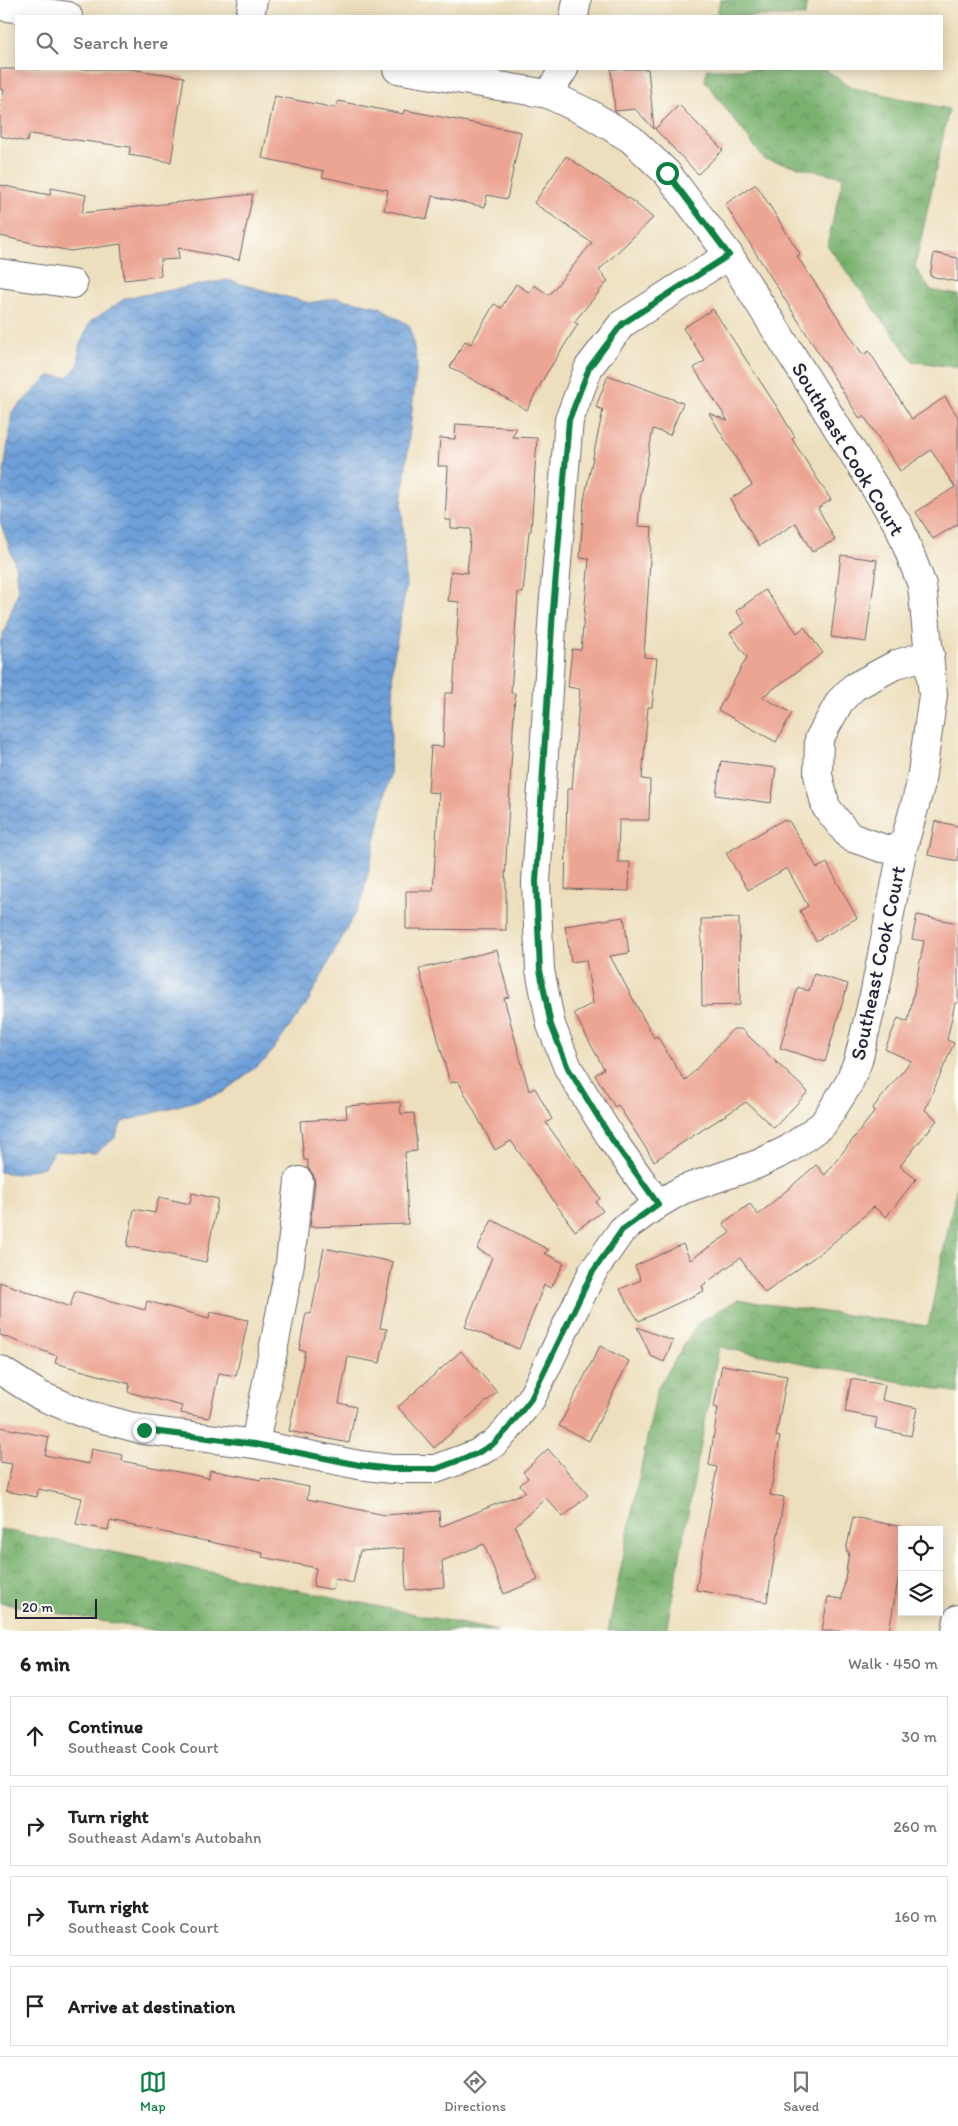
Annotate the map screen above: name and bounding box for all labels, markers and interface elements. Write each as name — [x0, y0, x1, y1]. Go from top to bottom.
search box — [15, 15, 943, 70]
icon: search — [33, 29, 61, 57]
text: Search here — [73, 31, 168, 54]
route start — [656, 162, 679, 185]
street label: Southeast Cook Court — [787, 357, 910, 540]
street label: Southeast Cook Court — [845, 863, 910, 1062]
route end — [133, 1419, 156, 1442]
map controls — [898, 1526, 943, 1616]
button: locate — [898, 1526, 943, 1571]
button: layers — [898, 1571, 943, 1616]
scale bar — [15, 1596, 98, 1619]
text: 20 m — [22, 1599, 53, 1616]
text: 6 min — [20, 1651, 70, 1676]
text: Walk · 450 m — [848, 1654, 938, 1673]
text: Continue — [68, 1715, 143, 1738]
icon: ahead — [21, 1722, 49, 1750]
text: 30 m — [901, 1727, 937, 1746]
text: Southeast Cook Court — [68, 1738, 219, 1757]
text: Turn right — [68, 1805, 149, 1828]
icon: right — [21, 1812, 49, 1840]
text: 260 m — [893, 1817, 937, 1836]
text: Southeast Adam's Autobahn — [68, 1828, 262, 1847]
text: Turn right — [68, 1895, 149, 1918]
icon: right — [21, 1902, 49, 1930]
text: 160 m — [894, 1907, 937, 1926]
text: Southeast Cook Court — [68, 1918, 219, 1937]
icon: arrive — [21, 1992, 49, 2020]
text: Arrive at destination — [68, 1995, 235, 2018]
tab: Map — [139, 2068, 167, 2115]
tab: Directions — [444, 2068, 506, 2115]
tab: Saved — [783, 2068, 819, 2115]

